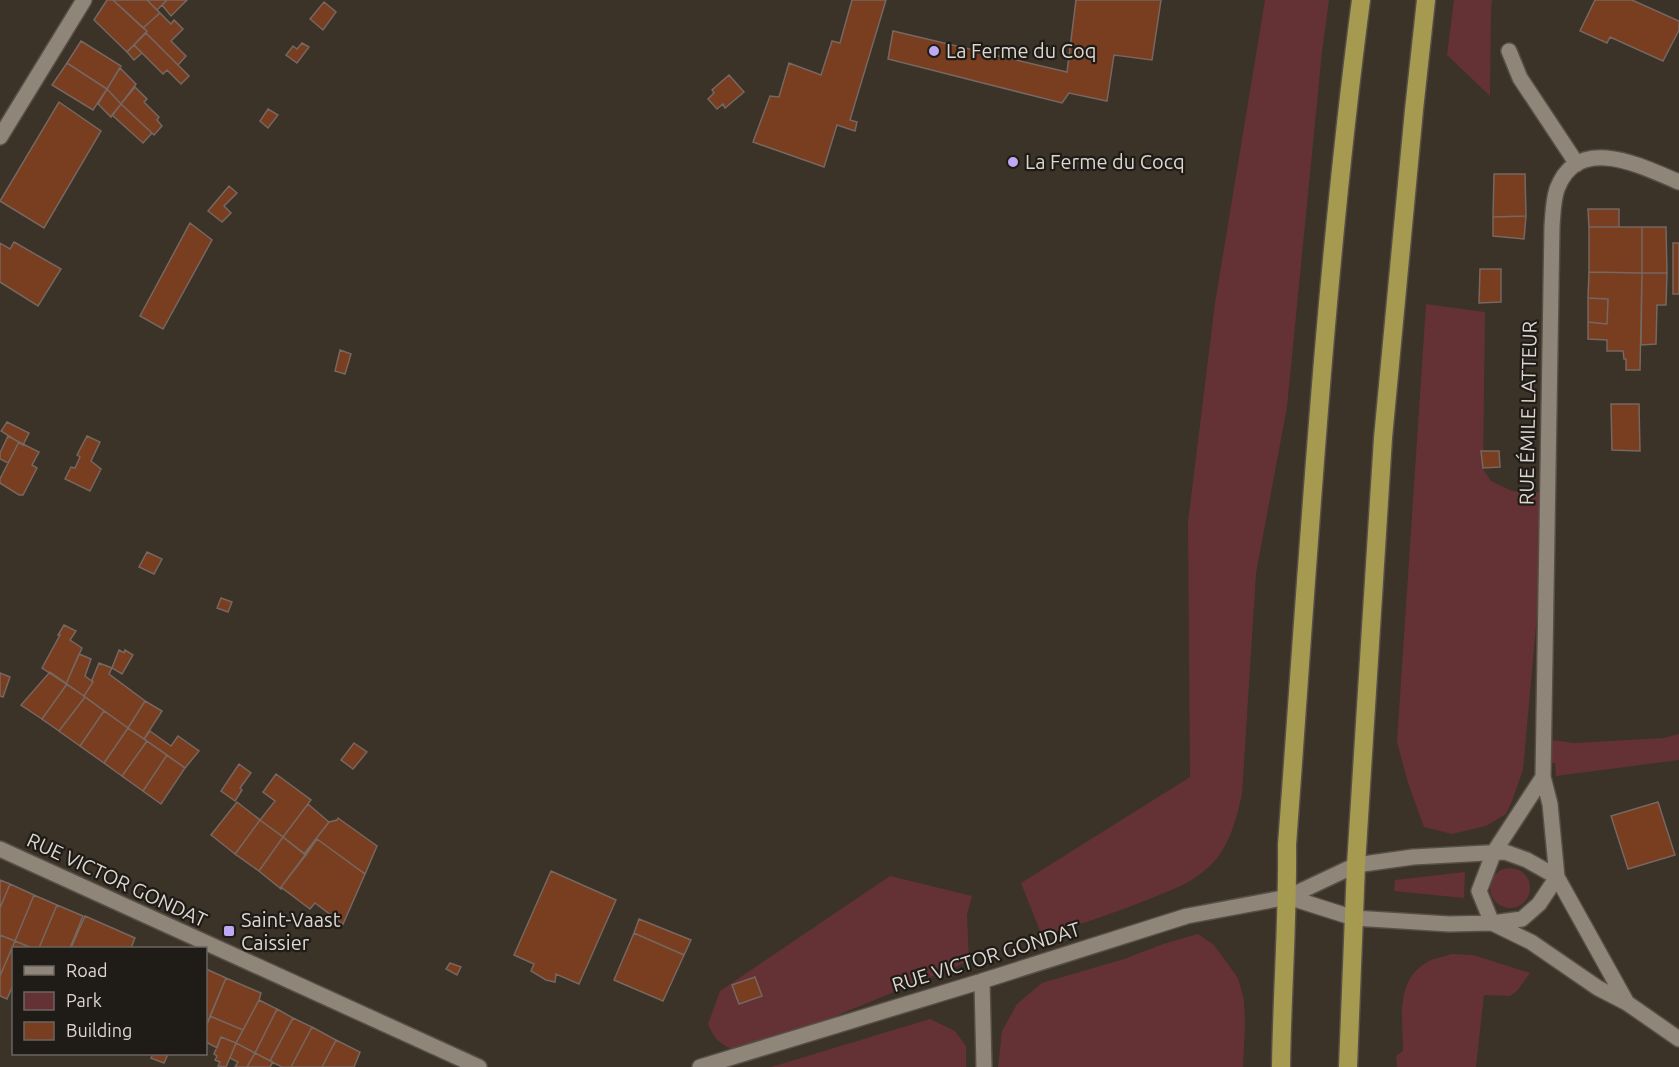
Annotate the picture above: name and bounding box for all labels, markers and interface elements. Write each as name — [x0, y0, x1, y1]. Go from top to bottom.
place label: La Ferme du Coq — [946, 39, 1096, 62]
marker: La Ferme du Coq — [927, 44, 941, 58]
place label: La Ferme du Cocq — [1025, 150, 1185, 173]
marker: La Ferme du Cocq — [1006, 155, 1020, 169]
street label: RUE ÉMILE LATTEUR — [1514, 321, 1541, 505]
street label: RUE VICTOR GONDAT — [24, 828, 211, 931]
place label: Saint-Vaast Caissier — [241, 908, 341, 954]
street label: RUE VICTOR GONDAT — [889, 917, 1083, 996]
marker: Saint-Vaast Caissier — [222, 924, 236, 938]
legend — [12, 947, 207, 1055]
text: Road — [66, 960, 108, 980]
text: Park — [66, 990, 102, 1010]
text: Building — [66, 1020, 132, 1040]

